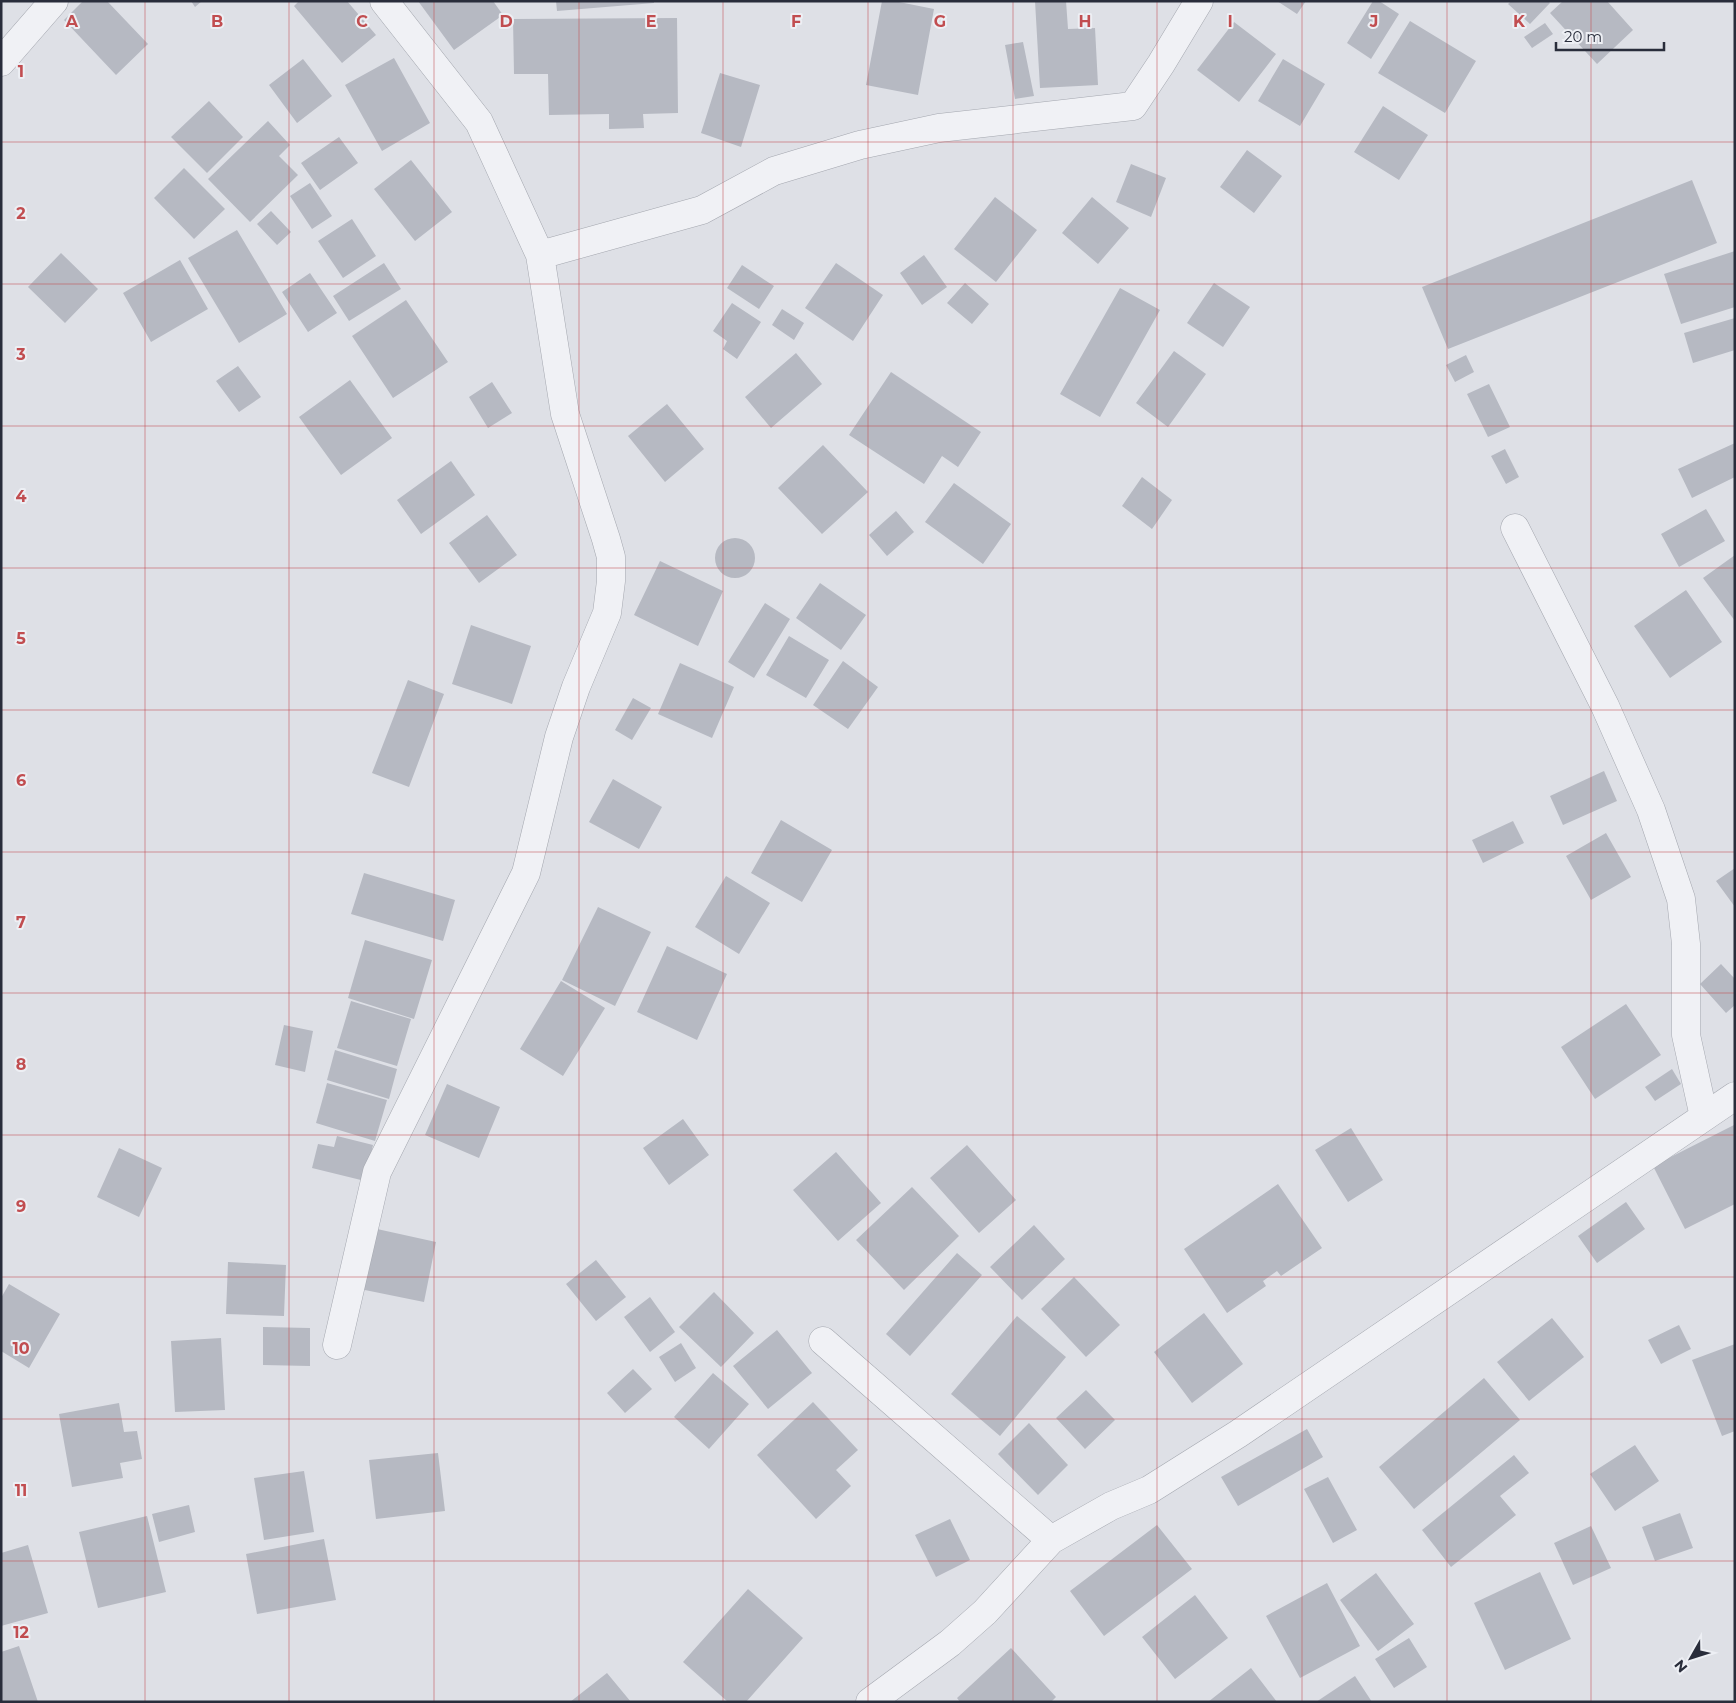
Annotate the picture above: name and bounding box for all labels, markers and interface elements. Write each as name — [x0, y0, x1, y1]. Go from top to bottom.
text: A — [65, 12, 79, 31]
text: B — [211, 12, 223, 31]
text: C — [356, 12, 368, 31]
text: D — [499, 12, 513, 31]
text: E — [646, 12, 656, 31]
text: F — [791, 12, 801, 31]
text: G — [934, 12, 946, 31]
text: H — [1079, 12, 1091, 31]
text: I — [1227, 12, 1233, 31]
text: J — [1369, 12, 1378, 31]
text: K — [1513, 12, 1526, 31]
scale bar — [1556, 20, 1664, 52]
text: 20 m — [1564, 27, 1602, 46]
text: 1 — [18, 62, 24, 81]
text: 2 — [16, 204, 26, 223]
text: 3 — [15, 345, 26, 364]
text: 4 — [15, 487, 27, 506]
text: 5 — [16, 629, 26, 648]
text: 6 — [16, 771, 26, 790]
text: 7 — [16, 913, 26, 932]
text: 8 — [16, 1055, 26, 1074]
text: 9 — [16, 1197, 26, 1216]
text: 10 — [12, 1339, 30, 1358]
text: 11 — [15, 1481, 27, 1500]
text: 12 — [13, 1623, 29, 1642]
north arrow — [1666, 1633, 1716, 1683]
text: N — [1670, 1656, 1691, 1676]

